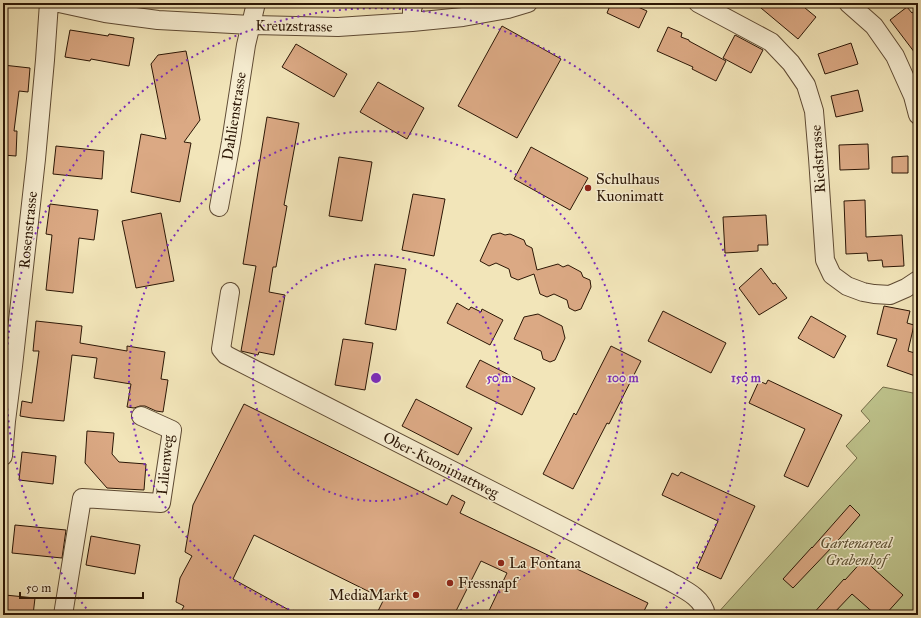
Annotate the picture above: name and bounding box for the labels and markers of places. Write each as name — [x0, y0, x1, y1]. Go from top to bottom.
place label: Schulhaus Kuonimatt — [596, 170, 665, 205]
marker: Schulhaus Kuonimatt — [583, 183, 593, 193]
centre of rings — [369, 371, 383, 385]
place label: La Fontana — [509, 554, 582, 572]
marker: La Fontana — [496, 558, 506, 568]
place label: Fressnapf — [458, 574, 520, 592]
marker: Fressnapf — [445, 578, 455, 588]
place label: MediaMarkt — [329, 586, 409, 604]
marker: MediaMarkt — [411, 590, 421, 600]

